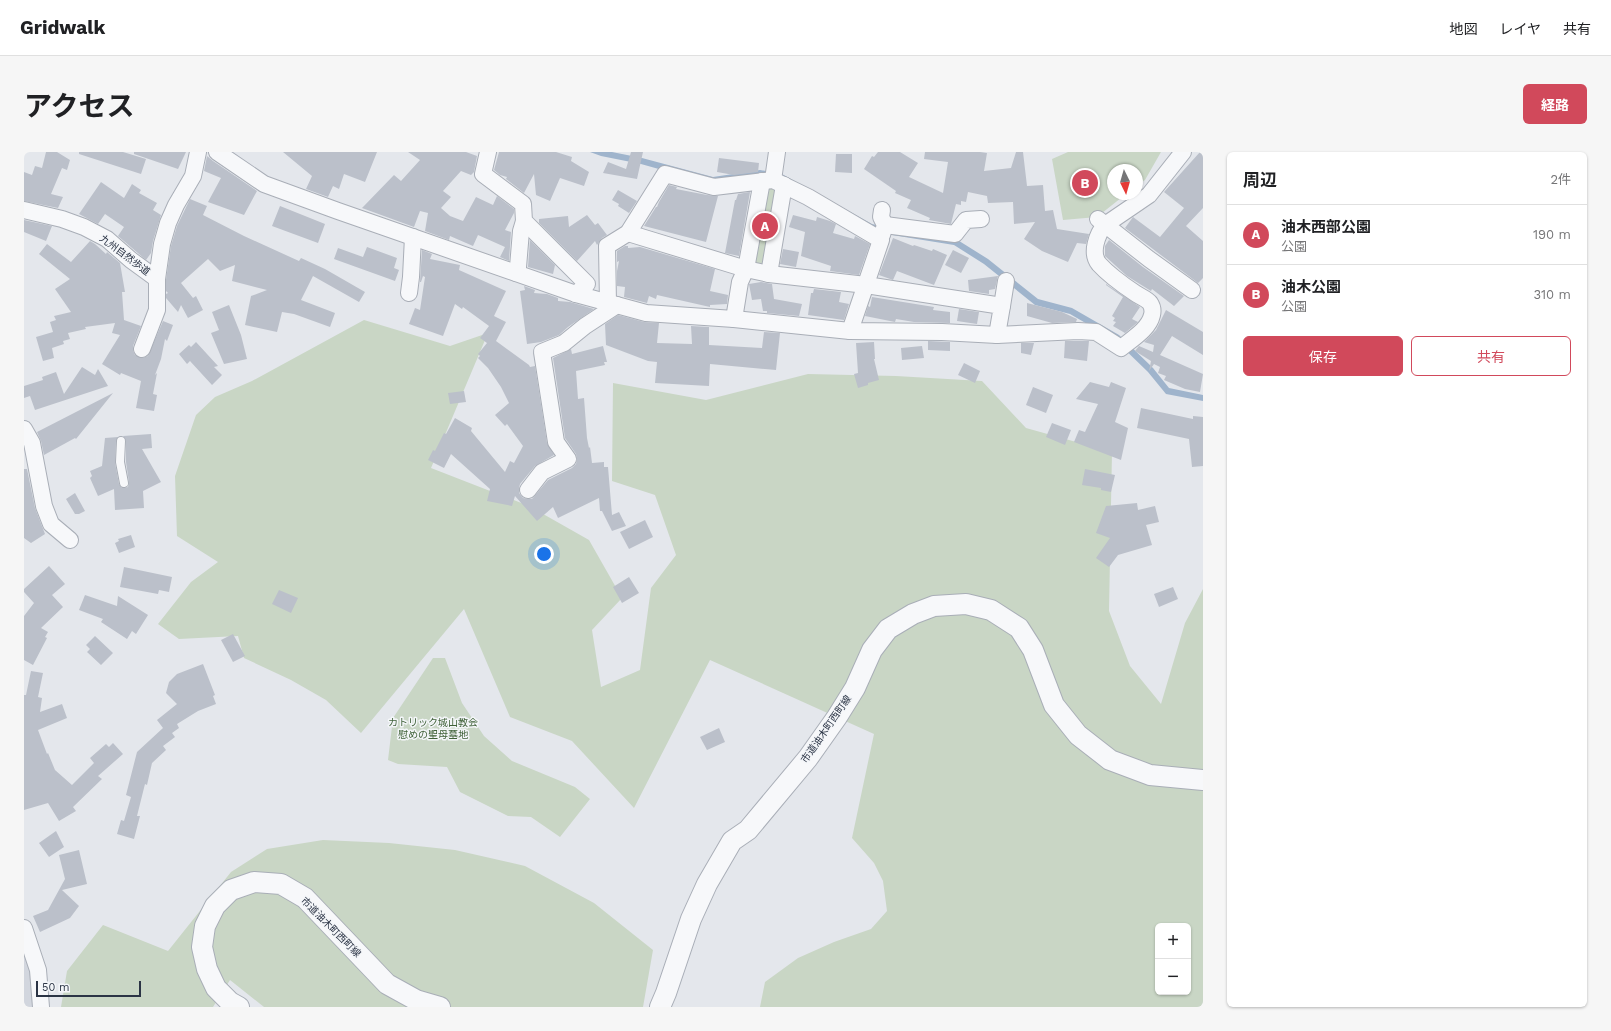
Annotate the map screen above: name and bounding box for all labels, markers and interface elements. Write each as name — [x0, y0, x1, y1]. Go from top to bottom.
text: Gridwalk — [20, 16, 105, 39]
text: 地図 — [1449, 21, 1477, 37]
text: レイヤ — [1499, 21, 1541, 37]
text: 共有 — [1563, 21, 1591, 37]
button: 経路 — [1523, 84, 1587, 124]
text: アクセス — [24, 90, 135, 123]
north arrow — [1107, 164, 1143, 200]
pin: B — [1072, 168, 1098, 198]
text: 周辺 — [1243, 170, 1277, 190]
text: 2件 — [1550, 172, 1571, 187]
pin: A — [752, 211, 778, 241]
text: 油木西部公園 — [1281, 218, 1371, 236]
text: A — [1252, 227, 1260, 242]
text: 190 m — [1533, 227, 1571, 242]
street label: 九州自然歩道 — [98, 233, 152, 277]
text: 公園 — [1281, 239, 1307, 254]
text: 油木公園 — [1281, 278, 1341, 296]
text: B — [1252, 287, 1260, 302]
text: 310 m — [1533, 287, 1571, 302]
text: 公園 — [1281, 299, 1307, 314]
button: 保存 — [1243, 336, 1403, 376]
button: 共有 — [1411, 336, 1571, 376]
your location — [534, 544, 554, 564]
street label: 市道油木町西町線 — [799, 693, 853, 765]
park label: カトリック城山教会 慰めの聖母墓地 — [388, 717, 478, 740]
street label: 市道油木町西町線 — [299, 895, 363, 959]
map controls — [1155, 923, 1191, 995]
button: + — [1155, 923, 1191, 959]
button: − — [1155, 959, 1191, 995]
scale bar — [36, 979, 141, 998]
text: 50 m — [42, 981, 69, 994]

